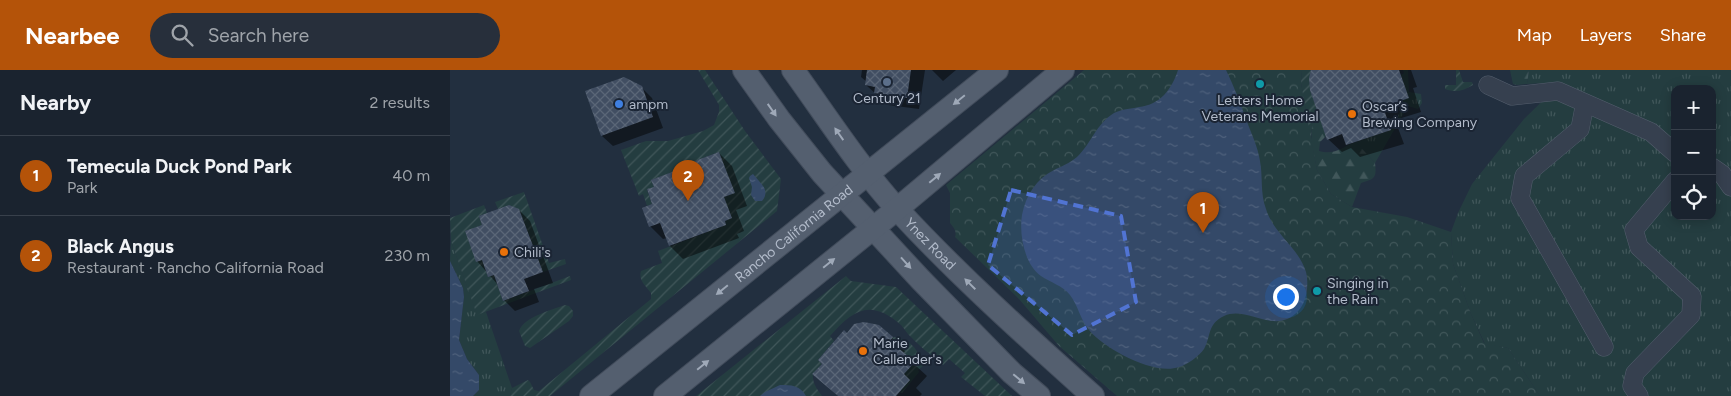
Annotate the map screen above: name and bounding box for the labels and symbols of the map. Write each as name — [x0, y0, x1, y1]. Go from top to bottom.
marker: Century 21 — [881, 76, 893, 88]
marker: Letters Home Veterans Memorial — [1254, 78, 1266, 90]
place label: Century 21 — [853, 90, 921, 107]
place label: Letters Home Veterans Memorial — [1201, 92, 1319, 125]
one-way arrow — [953, 95, 966, 106]
place label: ampm — [629, 96, 668, 113]
marker: ampm — [613, 98, 625, 110]
place label: Oscar’s Brewing Company — [1362, 98, 1478, 131]
one-way arrow — [767, 103, 777, 117]
marker: Oscar’s Brewing Company — [1346, 108, 1358, 120]
one-way arrow — [834, 127, 844, 141]
pin: 2 — [672, 160, 704, 201]
one-way arrow — [928, 172, 941, 183]
street label: Rancho California Road — [731, 181, 856, 286]
pin: 1 — [1187, 192, 1219, 233]
street label: Ynez Road — [901, 214, 960, 273]
place label: Chili's — [514, 244, 551, 261]
marker: Chili's — [498, 246, 510, 258]
one-way arrow — [822, 257, 835, 268]
one-way arrow — [900, 257, 911, 270]
place label: Singing in the Rain — [1327, 275, 1389, 308]
one-way arrow — [965, 278, 977, 290]
your location — [1273, 284, 1299, 310]
one-way arrow — [716, 285, 729, 296]
marker: Singing in the Rain — [1311, 285, 1323, 297]
place label: Marie Callender's — [873, 335, 942, 368]
marker: Marie Callender's — [857, 345, 869, 357]
one-way arrow — [696, 360, 709, 371]
one-way arrow — [1013, 374, 1026, 385]

